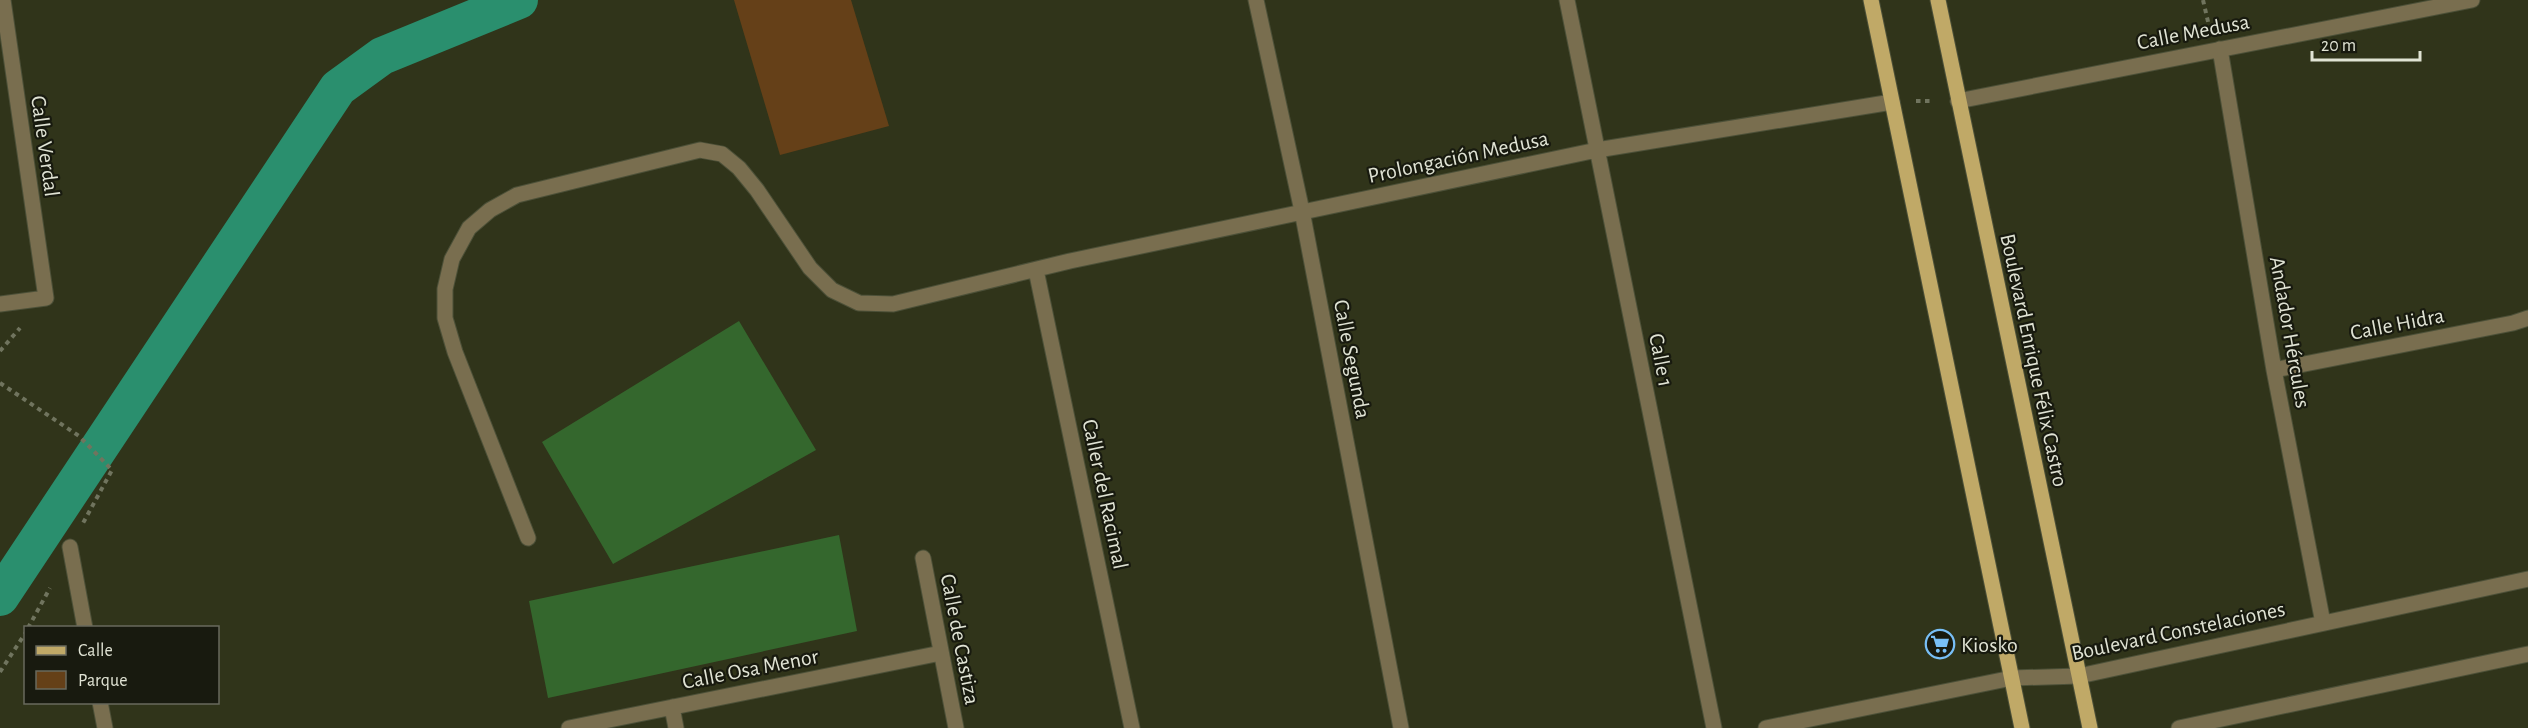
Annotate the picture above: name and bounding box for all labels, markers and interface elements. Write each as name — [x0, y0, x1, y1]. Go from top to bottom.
street label: Calle Medusa — [2135, 10, 2251, 54]
scale bar — [2312, 24, 2420, 62]
text: 20 m — [2321, 37, 2356, 55]
street label: Calle Verdal — [27, 94, 63, 198]
street label: Prolongación Medusa — [1366, 127, 1551, 187]
street label: Boulevard Enrique Félix Castro — [1996, 232, 2072, 489]
street label: Andador Hércules — [2266, 255, 2314, 410]
street label: Calle Segunda — [1330, 298, 1374, 421]
street label: Calle Hidra — [2348, 304, 2446, 344]
street label: Calle 1 — [1645, 332, 1677, 389]
street label: Caller del Racimal — [1078, 417, 1132, 571]
street label: Calle de Castiza — [937, 572, 983, 706]
street label: Boulevard Constelaciones — [2069, 598, 2287, 664]
legend — [24, 626, 219, 704]
supermarket icon: Kiosko — [1924, 628, 1956, 660]
place label: Kiosko — [1961, 634, 2018, 656]
text: Calle — [78, 642, 113, 660]
street label: Calle Osa Menor — [680, 645, 820, 693]
text: Parque — [78, 672, 127, 690]

